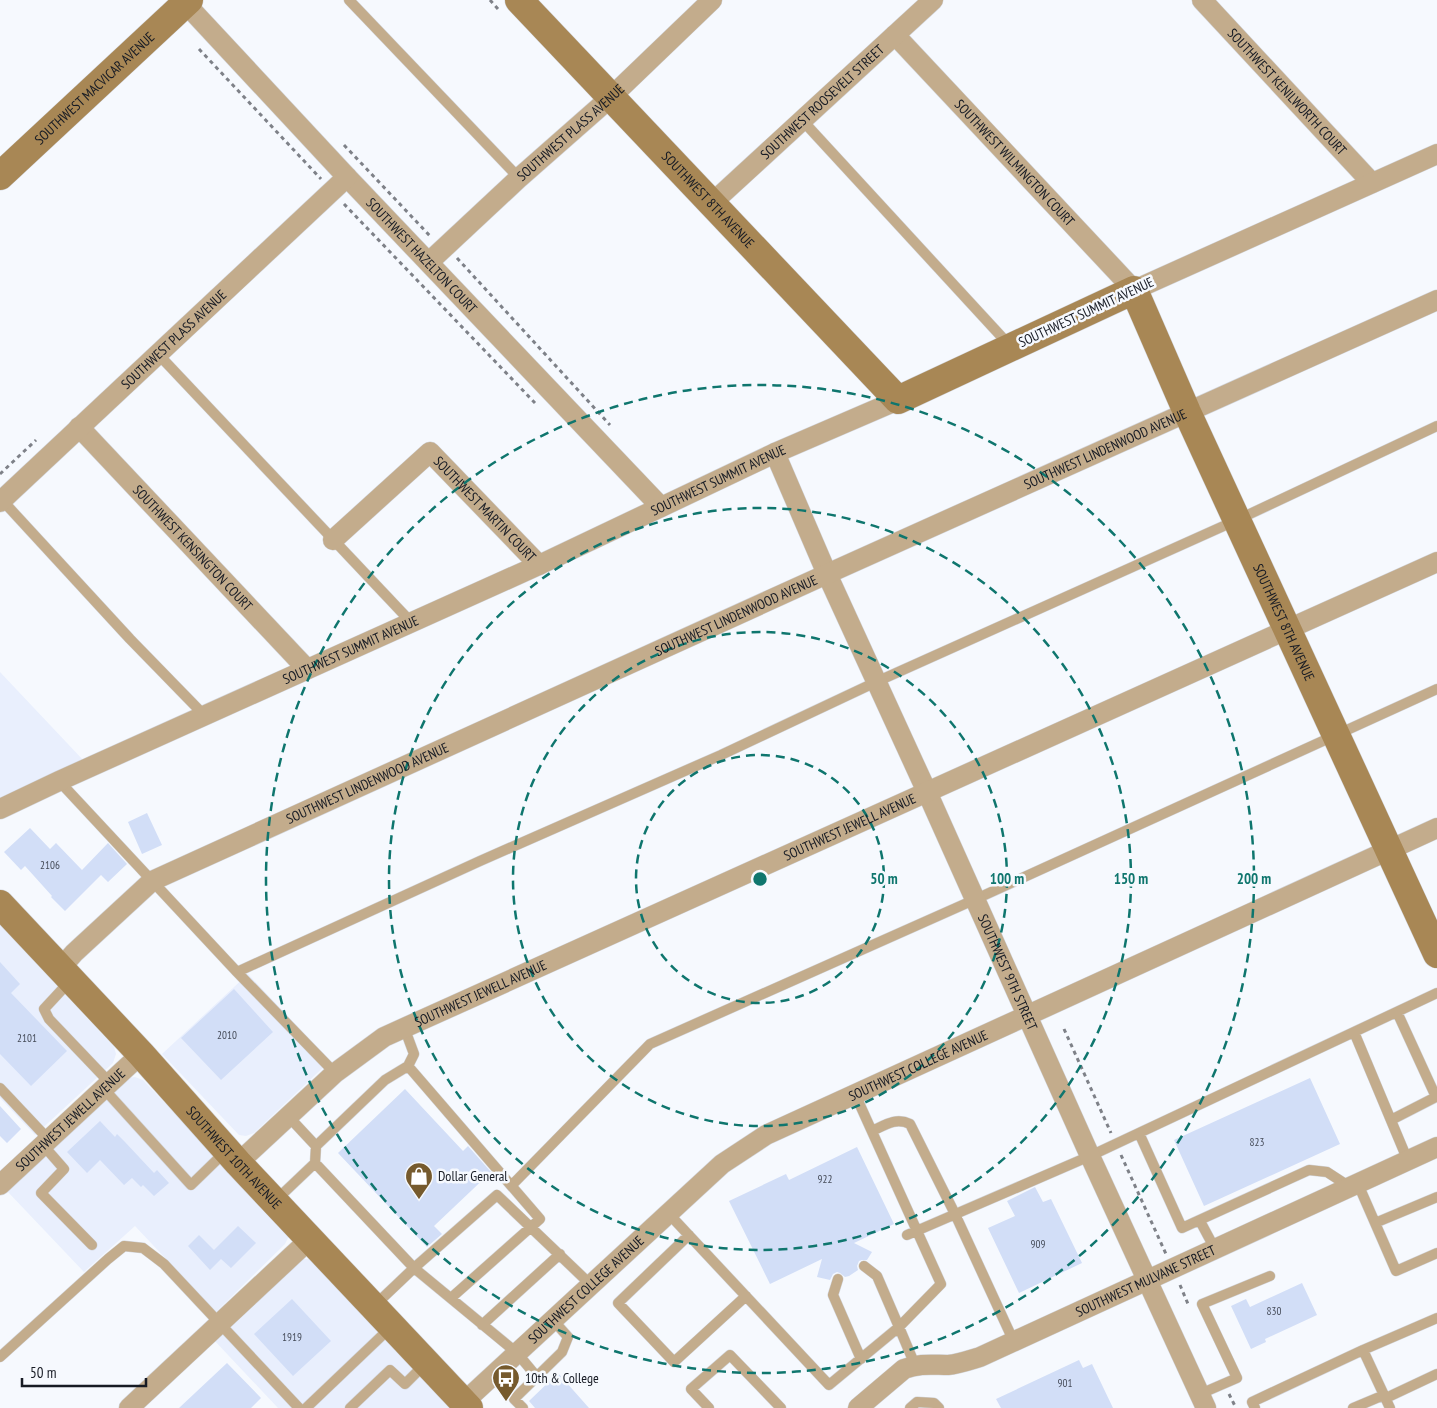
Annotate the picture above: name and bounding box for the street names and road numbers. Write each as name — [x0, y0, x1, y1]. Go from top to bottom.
street label: SOUTHWEST KENILWORTH COURT — [1224, 24, 1351, 159]
street label: SOUTHWEST MACVICAR AVENUE — [31, 28, 158, 148]
street label: SOUTHWEST ROOSEVELT STREET — [757, 40, 888, 163]
street label: SOUTHWEST PLASS AVENUE — [513, 80, 628, 185]
street label: SOUTHWEST WILMINGTON COURT — [951, 96, 1079, 230]
street label: SOUTHWEST 8TH AVENUE — [658, 147, 758, 252]
street label: SOUTHWEST HAZELTON COURT — [362, 194, 481, 318]
street label: SOUTHWEST SUMMIT AVENUE — [1016, 273, 1156, 351]
street label: SOUTHWEST PLASS AVENUE — [117, 286, 230, 393]
street label: SOUTHWEST LINDENWOOD AVENUE — [1021, 405, 1189, 493]
street label: SOUTHWEST SUMMIT AVENUE — [648, 440, 788, 520]
street label: SOUTHWEST MARTIN COURT — [430, 452, 540, 566]
street label: SOUTHWEST KENSINGTON COURT — [129, 481, 257, 615]
street label: SOUTHWEST 8TH AVENUE — [1249, 561, 1319, 684]
street label: SOUTHWEST LINDENWOOD AVENUE — [652, 571, 820, 660]
street label: SOUTHWEST SUMMIT AVENUE — [280, 611, 421, 688]
street label: SOUTHWEST LINDENWOOD AVENUE — [283, 738, 451, 828]
street label: SOUTHWEST JEWELL AVENUE — [781, 789, 919, 865]
street label: SOUTHWEST 9TH STREET — [974, 911, 1042, 1034]
street label: SOUTHWEST JEWELL AVENUE — [412, 956, 549, 1031]
street label: SOUTHWEST COLLEGE AVENUE — [846, 1026, 991, 1105]
street label: SOUTHWEST JEWELL AVENUE — [12, 1064, 129, 1175]
street label: SOUTHWEST 10TH AVENUE — [182, 1102, 286, 1213]
street label: SOUTHWEST COLLEGE AVENUE — [524, 1232, 648, 1347]
street label: SOUTHWEST MULVANE STREET — [1073, 1241, 1219, 1321]

